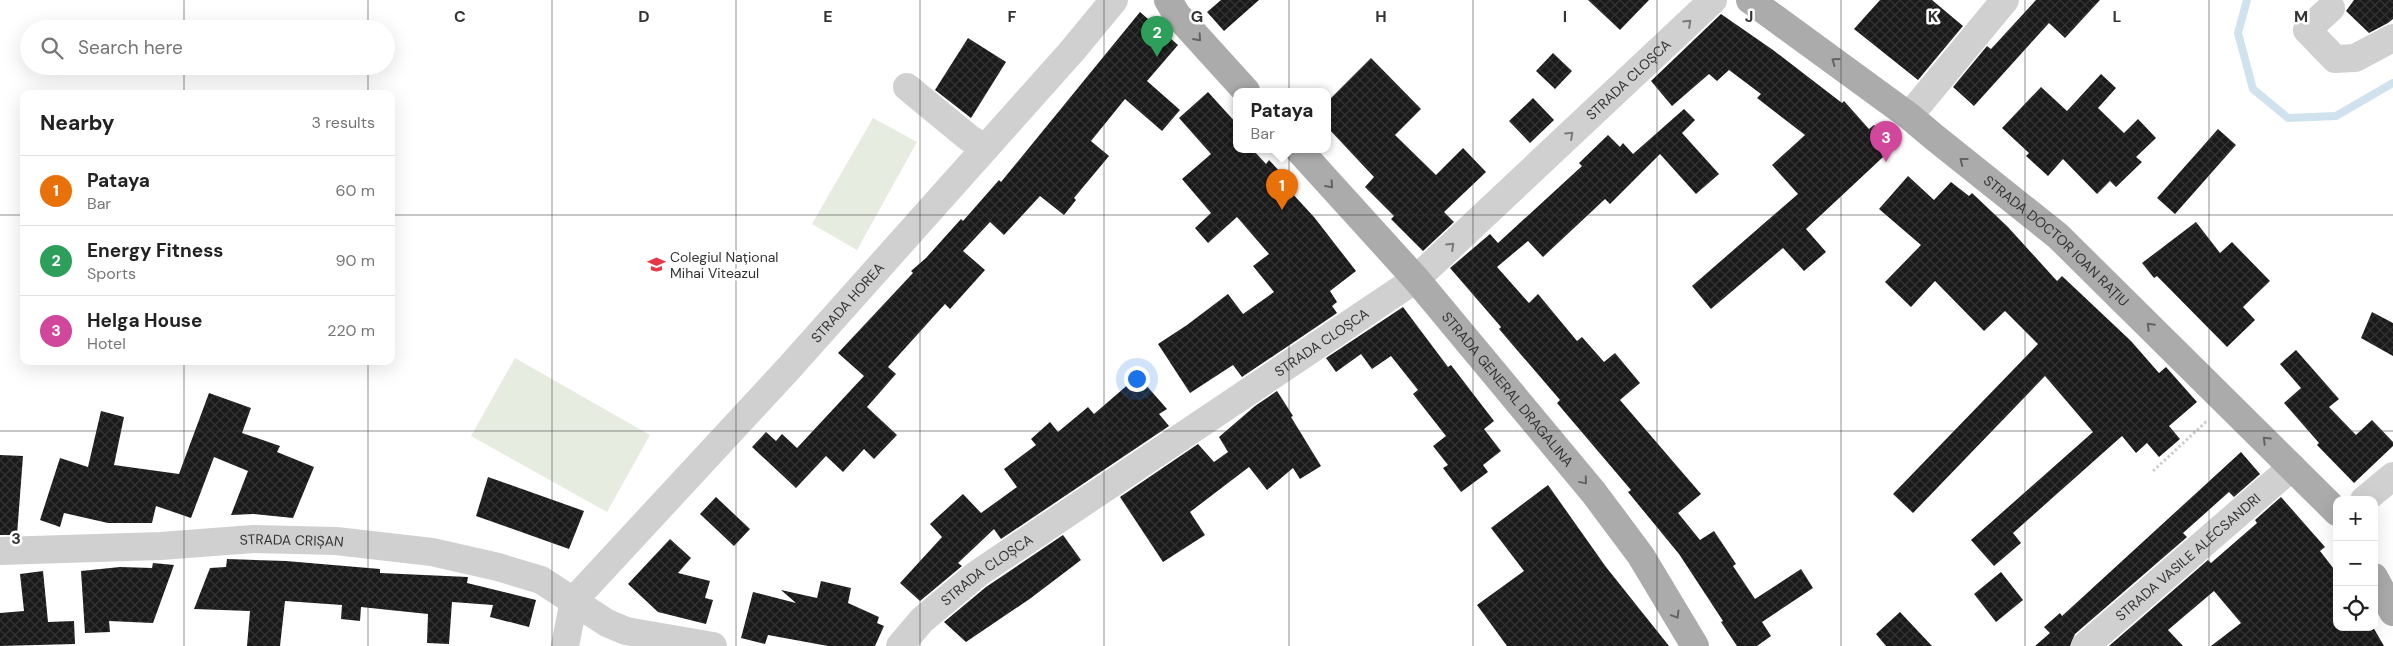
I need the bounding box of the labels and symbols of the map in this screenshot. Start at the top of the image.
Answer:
text: C [454,6,466,27]
text: D [638,6,650,27]
text: E [823,6,833,27]
text: F [1008,6,1017,27]
text: G [1191,6,1203,27]
text: H [1375,6,1387,27]
text: I [1563,6,1567,27]
text: J [1745,6,1753,27]
text: K [1928,6,1939,27]
text: L [2113,6,2122,27]
text: M [2294,6,2308,27]
pin: 2 [1141,16,1173,57]
one-way arrow [1682,20,1691,29]
one-way arrow [1192,33,1201,42]
street label: STRADA CLOȘCA [1582,35,1675,124]
one-way arrow [1831,58,1840,67]
pin: 3 [1870,121,1902,162]
one-way arrow [1564,132,1573,141]
one-way arrow [1960,158,1969,166]
pin: 1 [1266,169,1298,210]
street label: STRADA DOCTOR IOAN RAȚIU [1980,171,2133,310]
one-way arrow [1324,179,1333,188]
one-way arrow [1446,243,1455,252]
place label: Colegiul Național Mihai Viteazul [670,248,778,282]
school or university icon: Colegiul Național Mihai Viteazul [646,255,666,275]
street label: STRADA HOREA [807,259,888,346]
street label: STRADA CLOȘCA [1271,304,1372,381]
street label: STRADA GENERAL DRAGALINA [1438,308,1577,471]
one-way arrow [2146,323,2155,332]
your location [1124,366,1150,392]
one-way arrow [2262,437,2271,446]
one-way arrow [1578,476,1587,485]
street label: STRADA VASILE ALECSANDRI [2112,489,2264,625]
text: 3 [11,528,21,549]
street label: STRADA CRIȘAN [239,530,345,551]
street label: STRADA CLOȘCA [937,530,1036,610]
one-way arrow [1670,609,1679,618]

